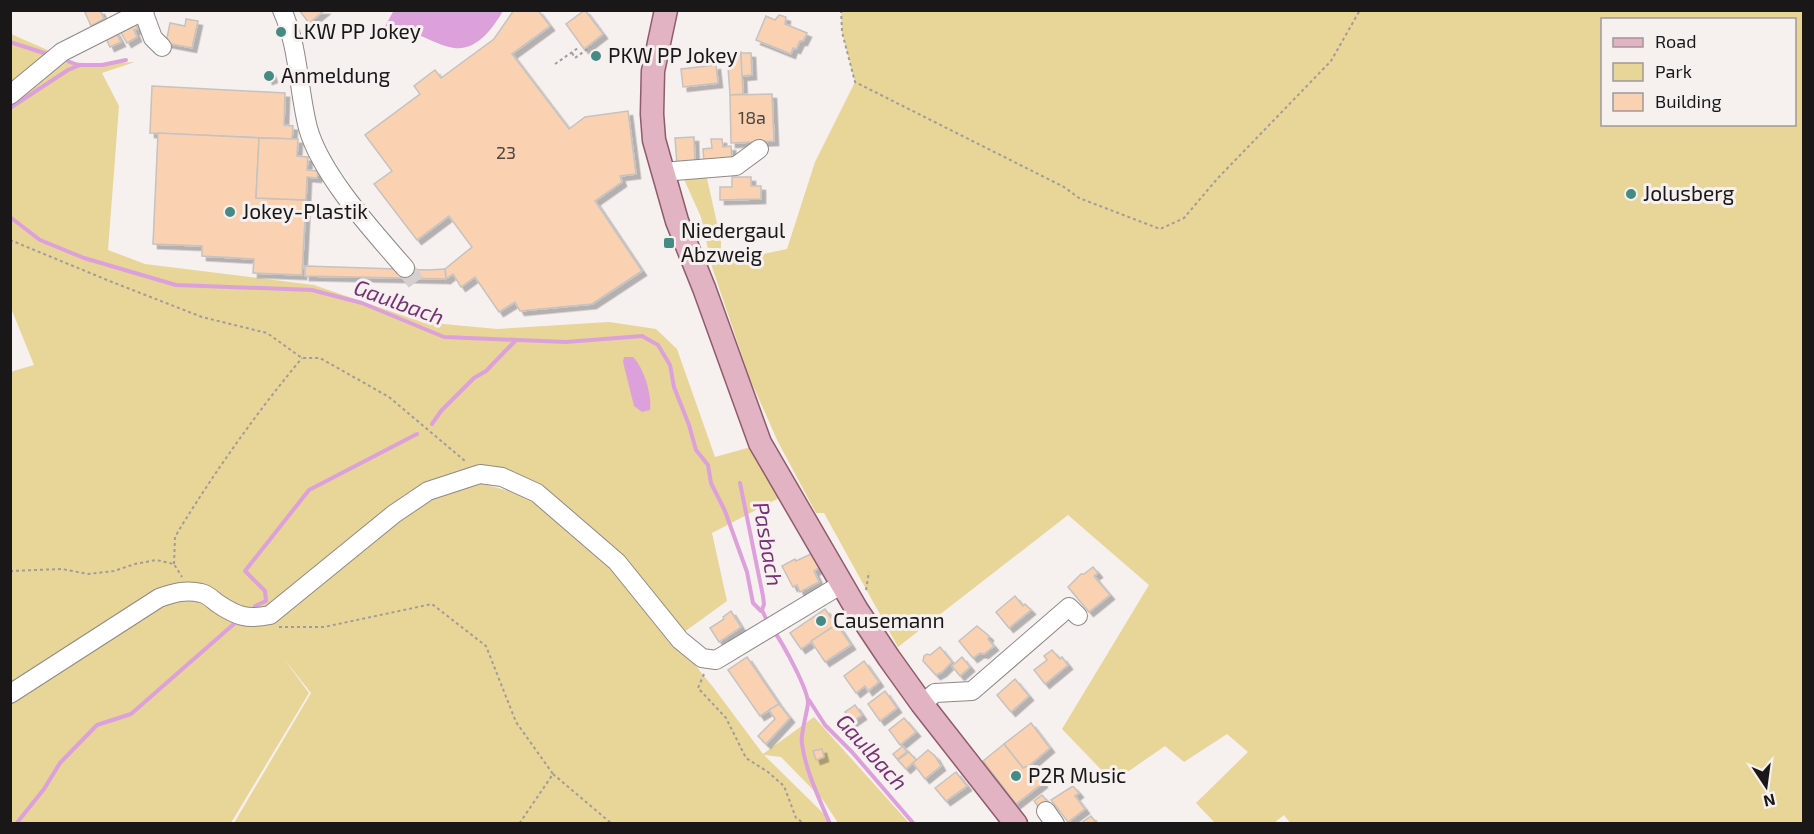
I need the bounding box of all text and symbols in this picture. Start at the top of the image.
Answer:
place label: LKW PP Jokey [293,18,421,43]
legend [1601,18,1796,126]
marker: LKW PP Jokey [274,25,288,39]
text: Road [1655,30,1696,52]
place label: PKW PP Jokey [608,42,738,67]
marker: PKW PP Jokey [589,49,603,63]
text: Park [1655,60,1692,82]
place label: Anmeldung [281,62,390,87]
marker: Anmeldung [262,69,276,83]
text: Building [1655,90,1722,112]
house number: 18a [738,106,766,128]
house number: 23 [496,141,516,163]
place label: Jolusberg [1643,180,1735,205]
marker: Jolusberg [1624,187,1638,201]
place label: Jokey-Plastik [242,198,368,223]
marker: Jokey-Plastik [223,205,237,219]
place label: Niedergaul Abzweig [681,217,786,266]
marker: Niedergaul Abzweig [662,236,676,250]
water label: Gaulbach [351,273,448,329]
water label: Pasbach [749,500,789,588]
place label: Causemann [833,607,945,632]
marker: Causemann [814,614,828,628]
water label: Gaulbach [832,708,914,795]
north arrow [1736,756,1796,816]
place label: P2R Music [1028,762,1126,787]
marker: P2R Music [1009,769,1023,783]
text: N [1762,791,1777,812]

